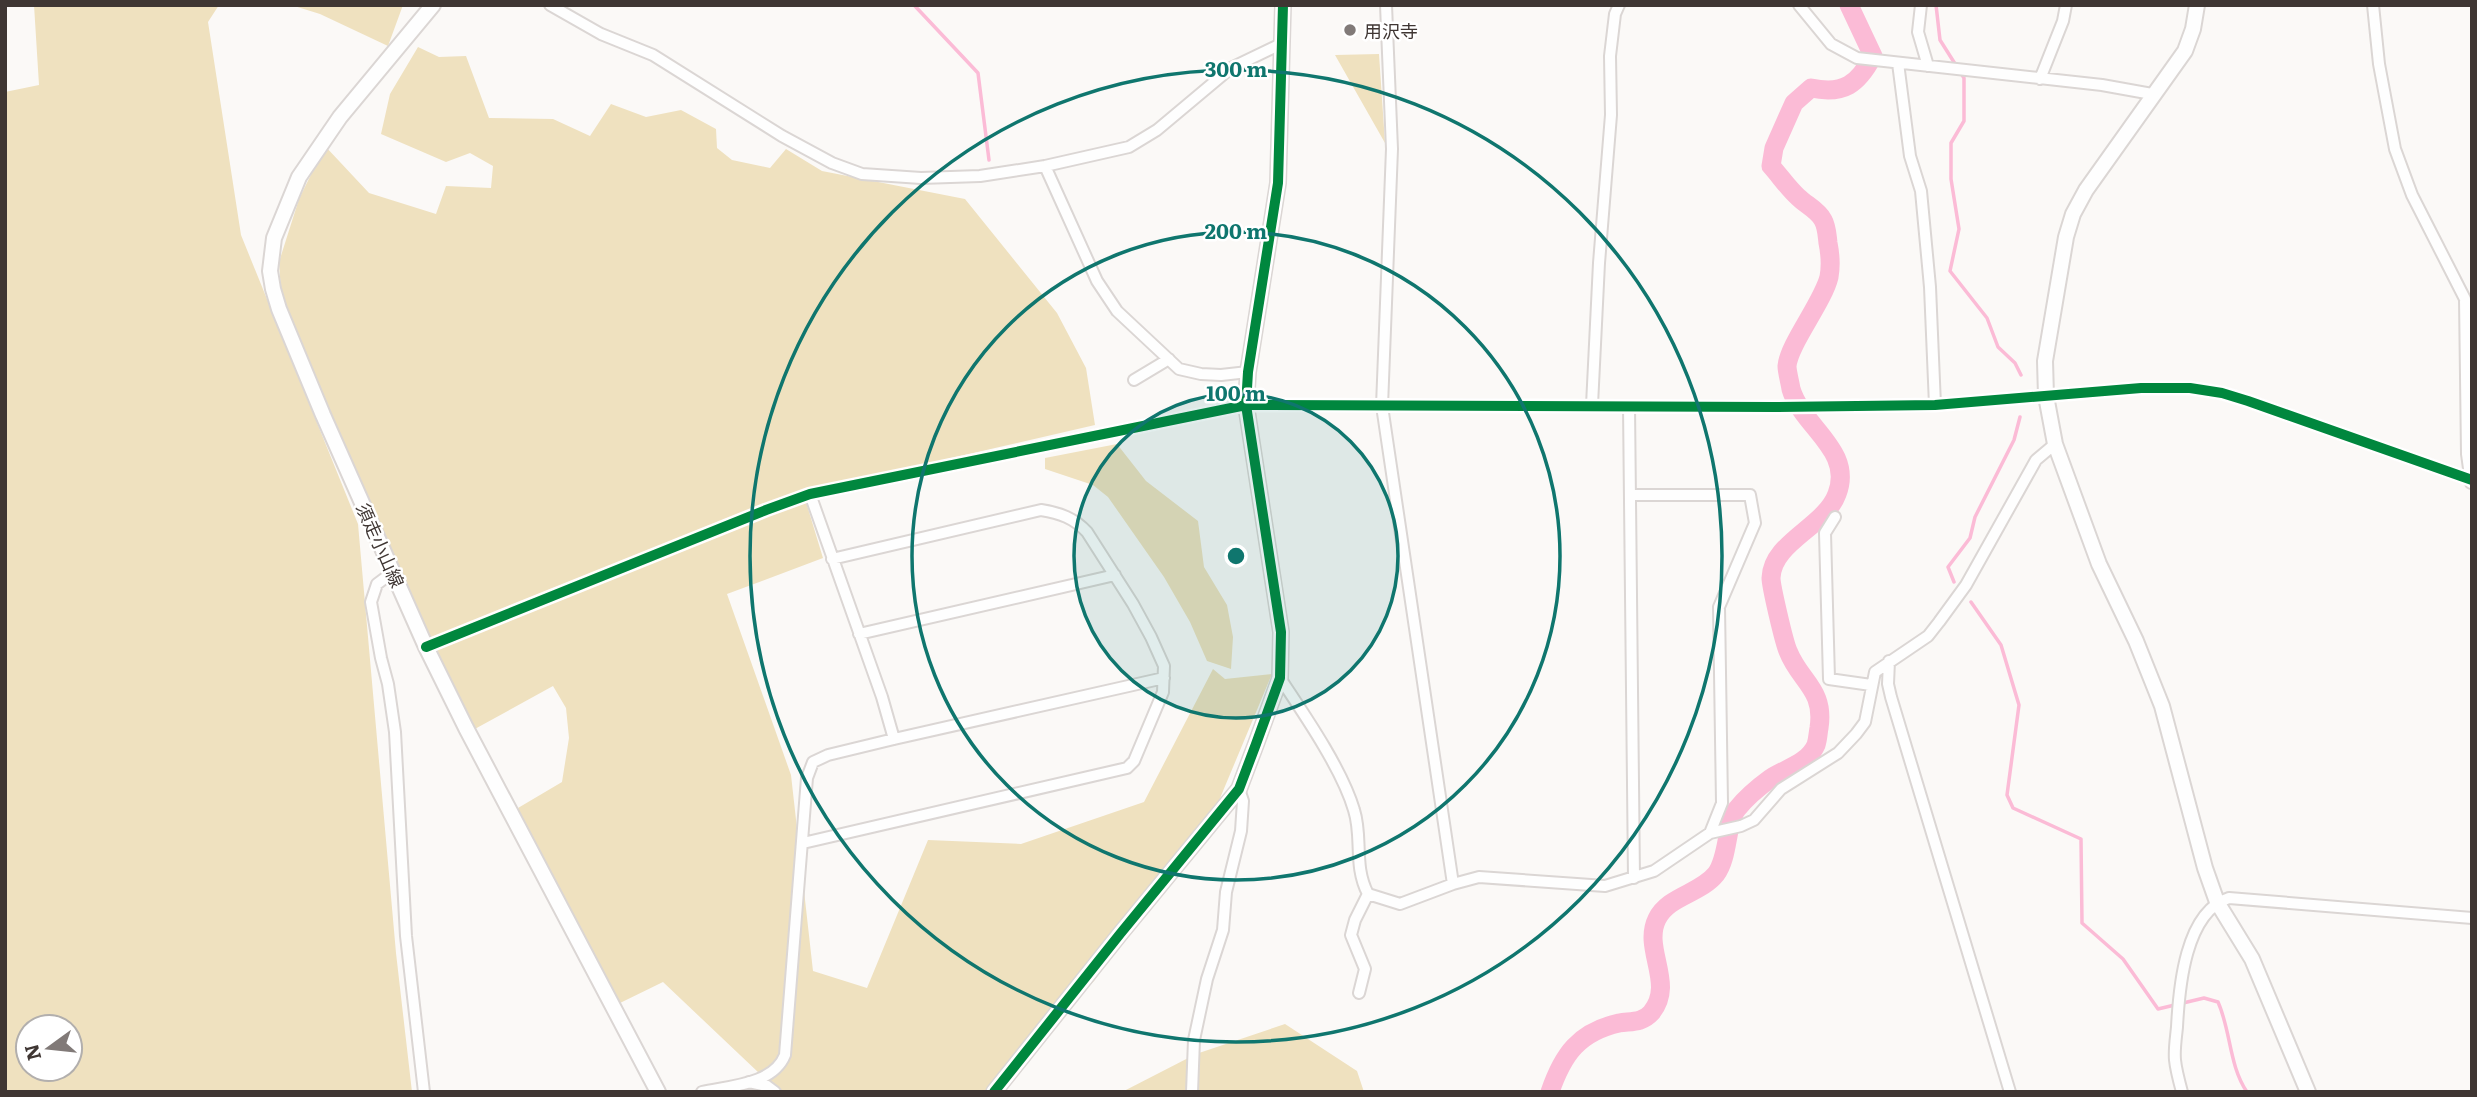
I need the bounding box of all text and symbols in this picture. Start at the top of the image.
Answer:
place label: 用沢寺 [1364,17,1418,44]
marker: 用沢寺 [1342,22,1358,38]
text: 300 m [1205,52,1267,83]
text: 200 m [1205,214,1267,245]
text: 100 m [1206,376,1266,407]
street label: 須走小山線 [350,498,412,592]
centre of rings [1224,544,1248,568]
north arrow [14,1013,84,1083]
text: N [16,1041,47,1064]

